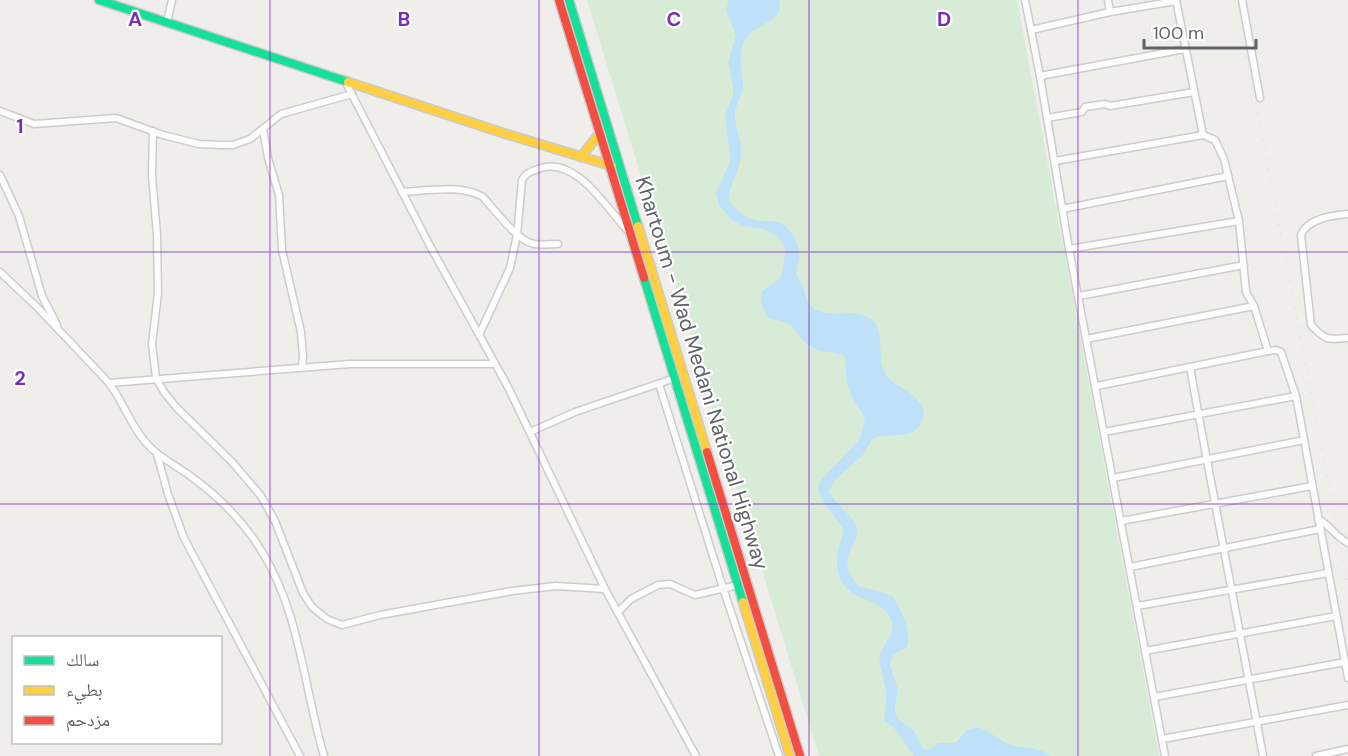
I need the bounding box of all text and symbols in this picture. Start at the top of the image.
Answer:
text: A [128,6,142,32]
text: B [398,6,410,32]
text: C [667,6,681,32]
text: D [937,6,951,32]
scale bar [1144,12,1256,50]
text: 100 m [1153,21,1204,45]
text: 1 [16,113,24,139]
street label: Khartoum - Wad Medani National Highway [629,173,775,574]
text: 2 [14,365,26,391]
legend [12,636,222,744]
text: سالك [66,648,99,672]
text: بطيء [66,678,103,705]
text: مزدحم [66,708,110,732]

